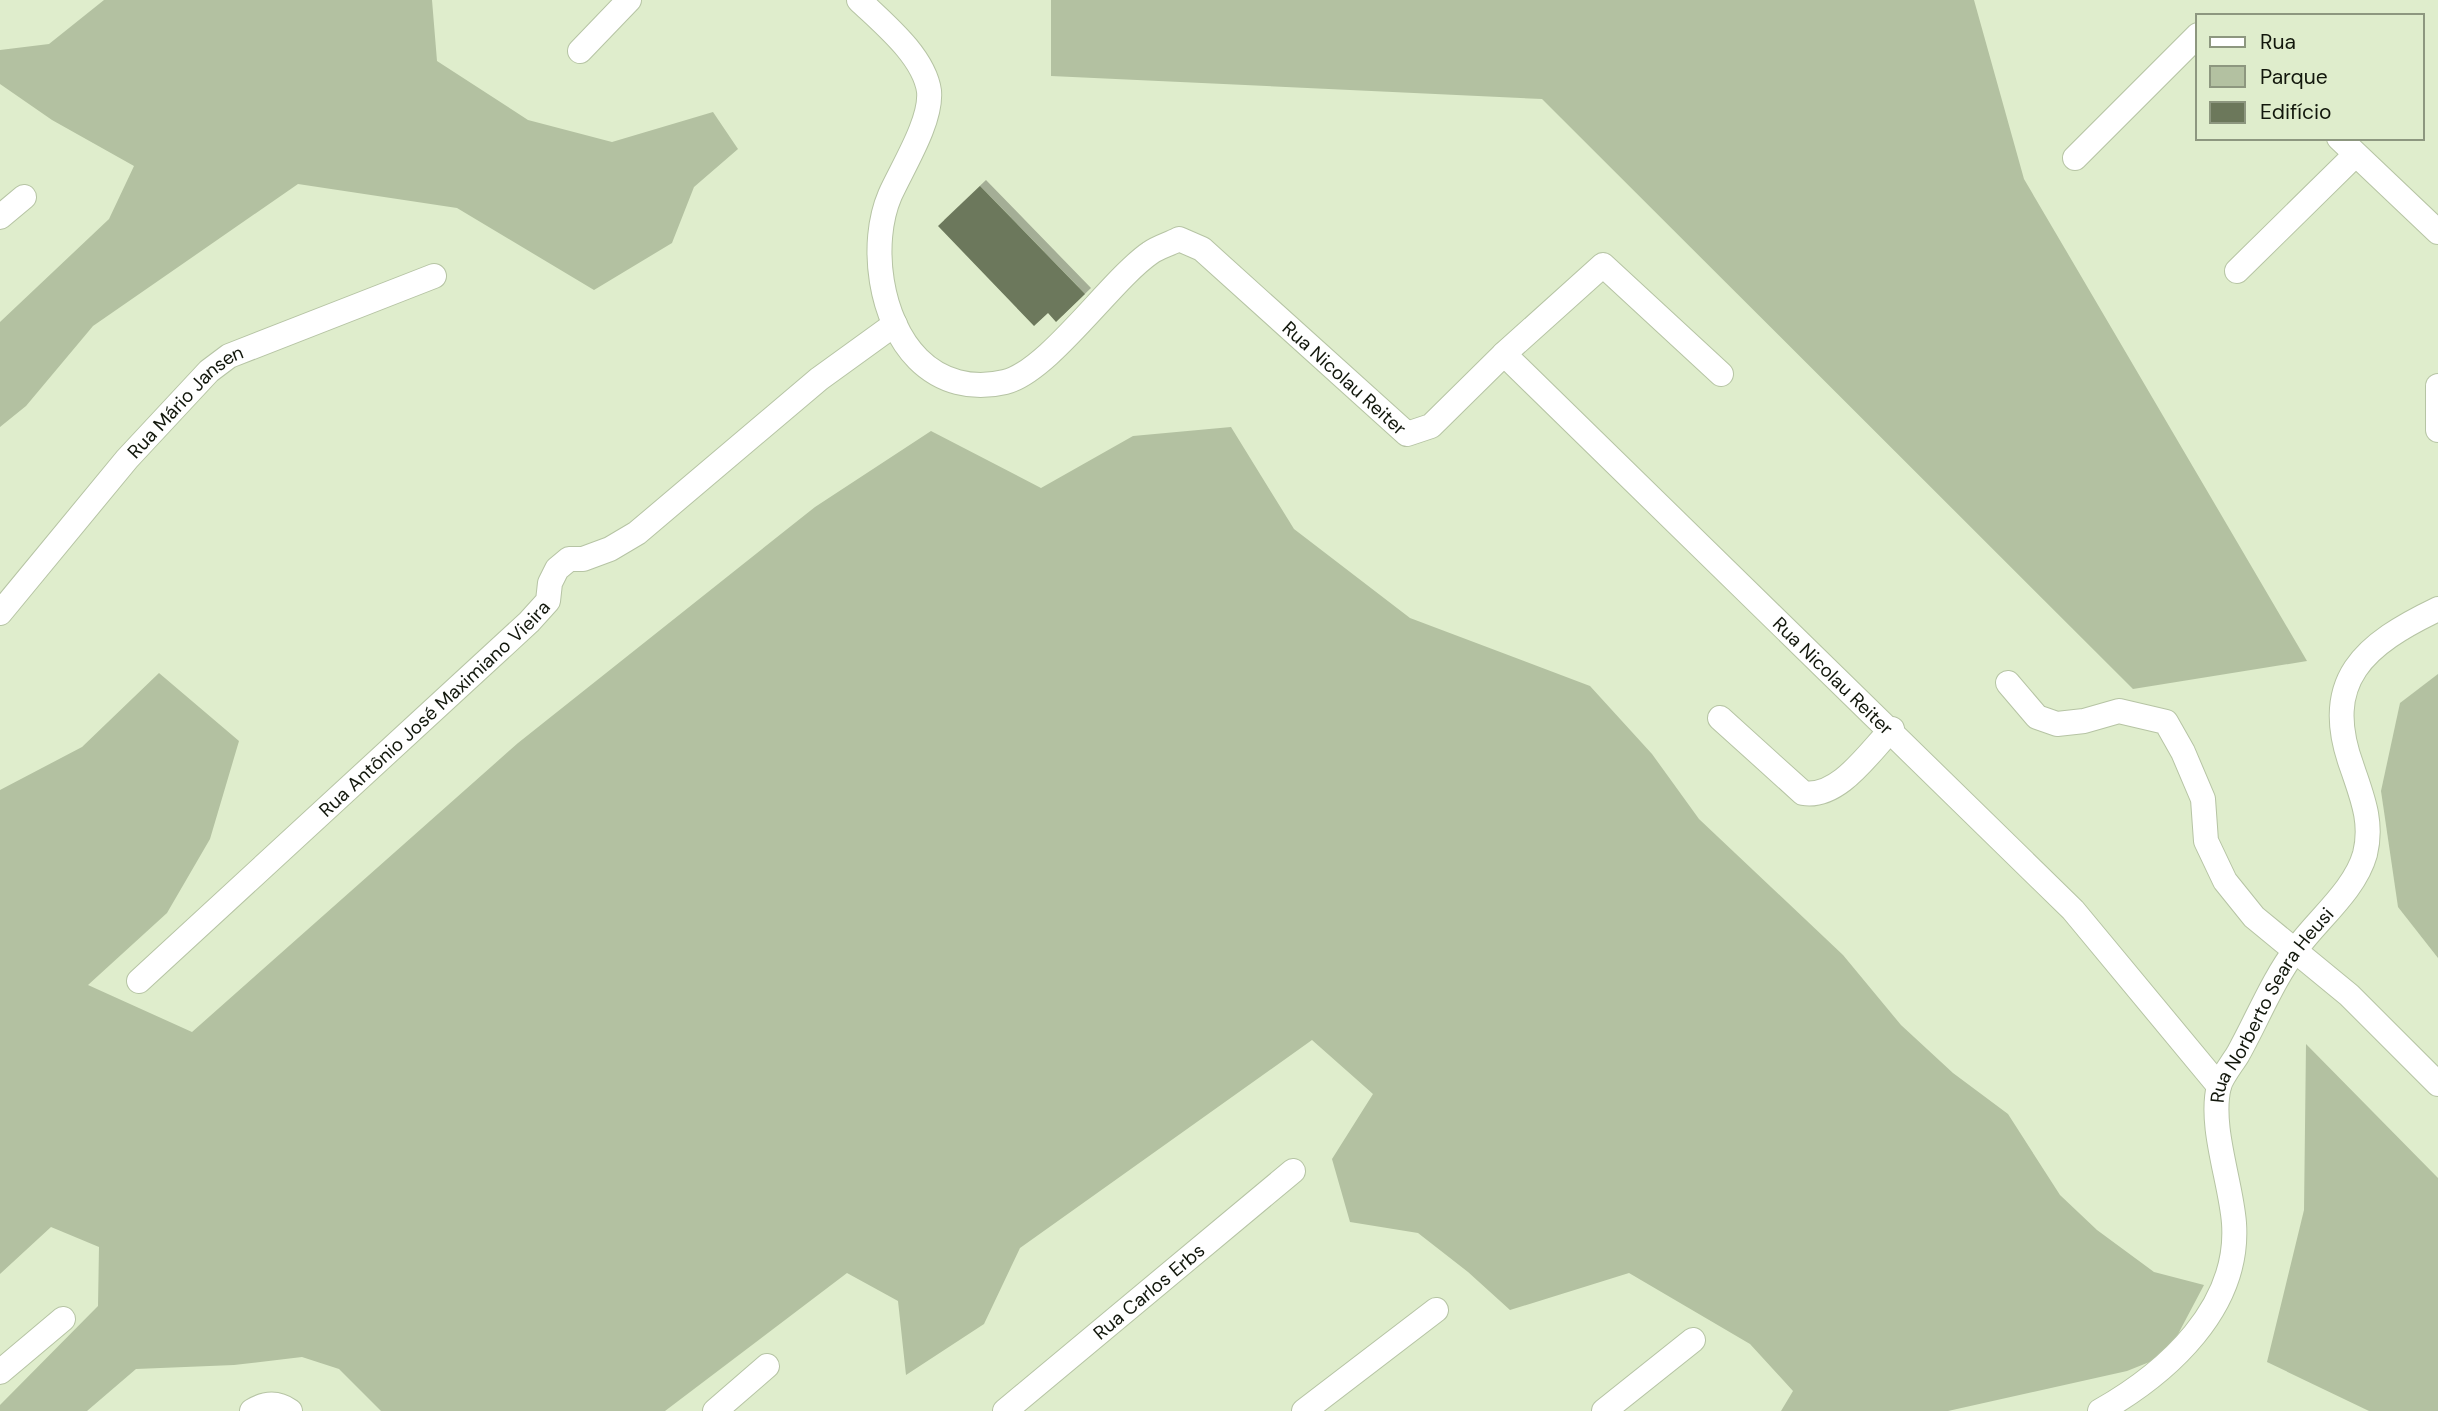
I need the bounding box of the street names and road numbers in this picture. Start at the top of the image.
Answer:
street label: Rua Nicolau Reiter [1277,315,1412,440]
street label: Rua Mário Jansen [122,339,247,464]
street label: Rua Antônio José Maximiano Vieira [313,595,555,822]
street label: Rua Nicolau Reiter [1768,611,1899,740]
street label: Rua Norberto Seara Heusi [2204,902,2339,1104]
street label: Rua Carlos Erbs [1088,1238,1210,1345]

